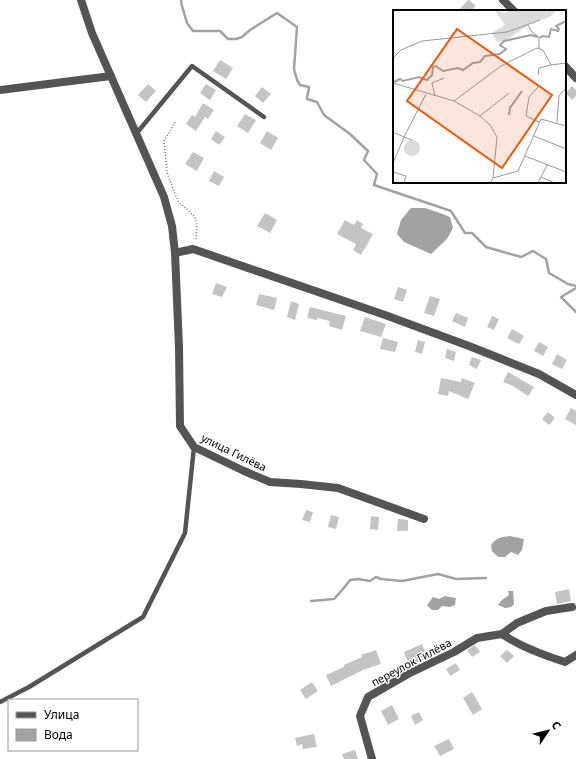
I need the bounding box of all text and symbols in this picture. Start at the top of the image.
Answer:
inset map [393,10,566,183]
street label: улица Гилёва [199,430,269,474]
street label: переулок Гилёва [368,635,454,689]
legend [8,699,138,751]
text: Улица [44,706,79,723]
north arrow [528,711,568,751]
text: С [548,718,565,732]
text: Вода [44,726,73,743]

